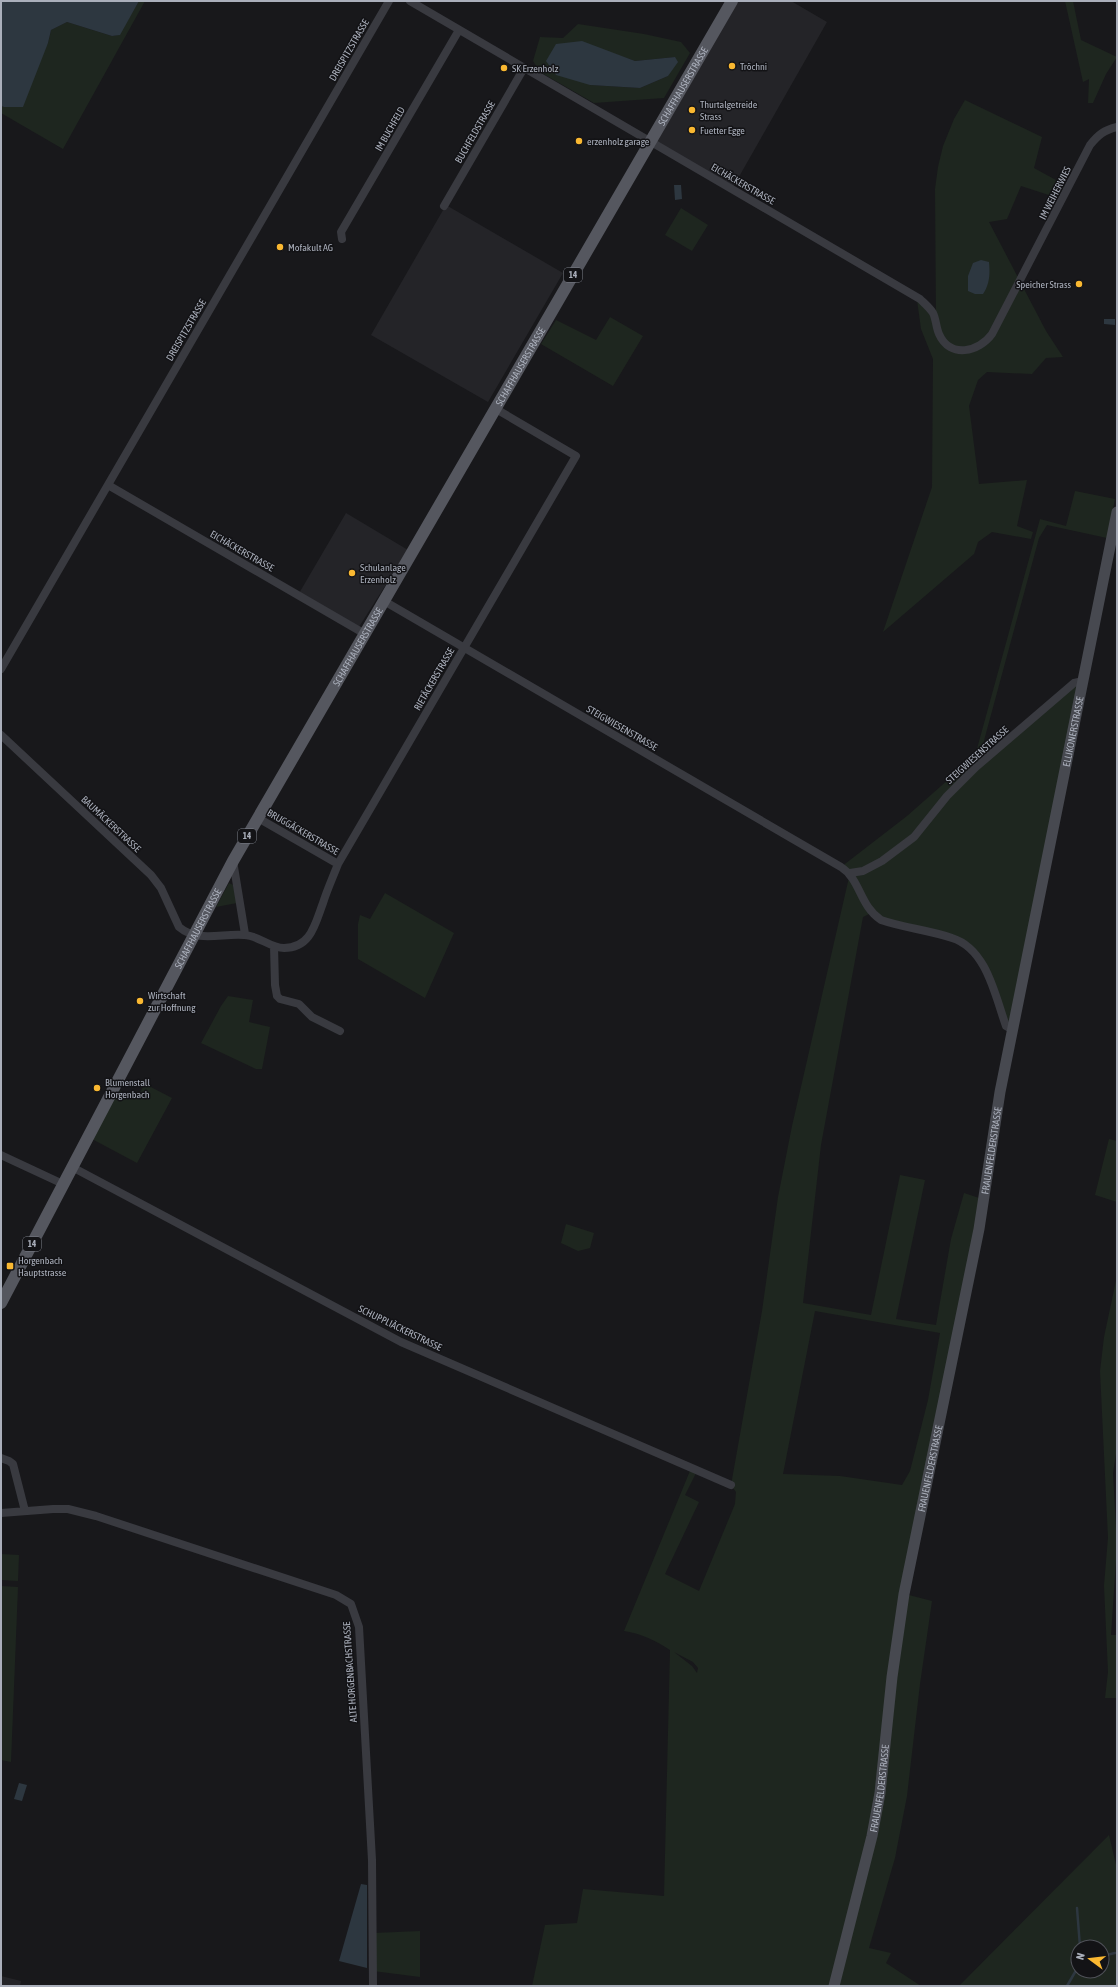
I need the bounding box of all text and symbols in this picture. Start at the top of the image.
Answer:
street label: DREISPITZSTRASSE [327,17,371,83]
street label: SCHAFFHAUSERSTRASSE [656,44,710,127]
marker: Tröchni [727,61,737,71]
place label: Tröchni [740,61,767,72]
marker: SK Erzenholz [499,63,509,73]
place label: SK Erzenholz [512,63,559,74]
street label: BUCHFELDSTRASSE [453,98,498,165]
place label: Thurtalgetreide Strass [700,99,758,122]
street label: IM BUCHFELD [373,105,407,153]
marker: Thurtalgetreide Strass [687,105,697,115]
marker: Fuetter Egge [687,125,697,135]
place label: Fuetter Egge [700,125,745,136]
marker: erzenholz garage [574,136,584,146]
place label: erzenholz garage [587,136,650,147]
street label: EICHÄCKERSTRASSE [709,161,777,207]
street label: IM WEIHERWIES [1037,165,1073,221]
marker: Mofakult AG [275,242,285,252]
place label: Mofakult AG [288,242,333,253]
road number: 14 [564,268,582,282]
place label: Speicher Strass [1016,279,1071,290]
marker: Speicher Strass [1074,279,1084,289]
street label: DREISPITZSTRASSE [164,297,208,363]
street label: SCHAFFHAUSERSTRASSE [493,325,547,408]
street label: EICHÄCKERSTRASSE [208,528,276,574]
place label: Schulanlage Erzenholz [360,562,406,585]
marker: Schulanlage Erzenholz [347,568,357,578]
street label: SCHAFFHAUSERSTRASSE [330,605,385,688]
street label: RIETÄCKERSTRASSE [412,645,457,712]
street label: ELLIKONERSTRASSE [1060,695,1085,768]
street label: STEIGWIESENSTRASSE [584,703,660,753]
street label: STEIGWIESENSTRASSE [943,724,1011,786]
street label: BAUMÄCKERSTRASSE [79,794,143,855]
street label: BRUGGÄCKERSTRASSE [265,807,341,857]
road number: 14 [238,829,256,843]
street label: SCHAFFHAUSERSTRASSE [172,886,223,970]
place label: Wirtschaft zur Hoffnung [148,990,196,1013]
marker: Wirtschaft zur Hoffnung [135,996,145,1006]
place label: Blumenstall Horgenbach [105,1077,151,1100]
marker: Blumenstall Horgenbach [92,1083,102,1093]
street label: FRAUENFELDERSTRASSE [979,1105,1003,1195]
road number: 14 [23,1237,41,1251]
place label: Horgenbach Hauptstrasse [18,1255,67,1278]
marker: Horgenbach Hauptstrasse [5,1261,15,1271]
street label: SCHUPPLIÄCKERSTRASSE [357,1303,444,1353]
street label: FRAUENFELDERSTRASSE [916,1424,944,1513]
street label: ALTE HORGENBACHSTRASSE [341,1621,359,1723]
street label: FRAUENFELDERSTRASSE [867,1743,891,1833]
north arrow [1070,1939,1110,1979]
text: N [1074,1952,1087,1961]

